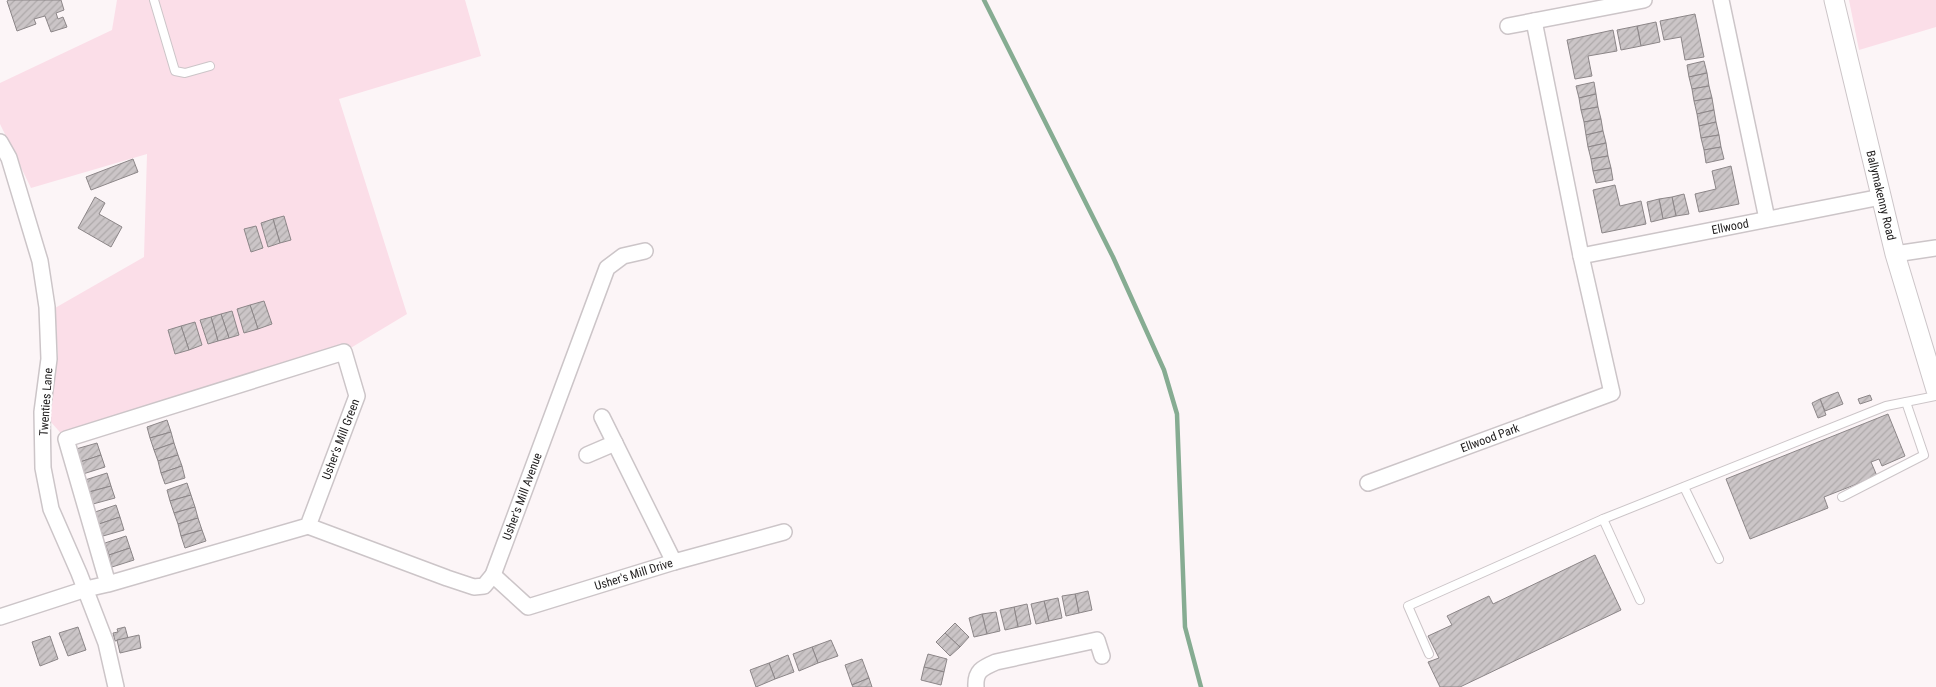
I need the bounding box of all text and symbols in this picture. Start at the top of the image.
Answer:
street label: Ballymakenny Road [1863,149,1899,242]
street label: Ellwood [1710,216,1750,237]
street label: Twenties Lane [37,367,55,437]
street label: Usher's Mill Green [319,397,362,482]
street label: Ellwood Park [1459,421,1522,455]
street label: Usher's Mill Avenue [500,450,545,542]
street label: Usher's Mill Drive [593,556,675,593]

